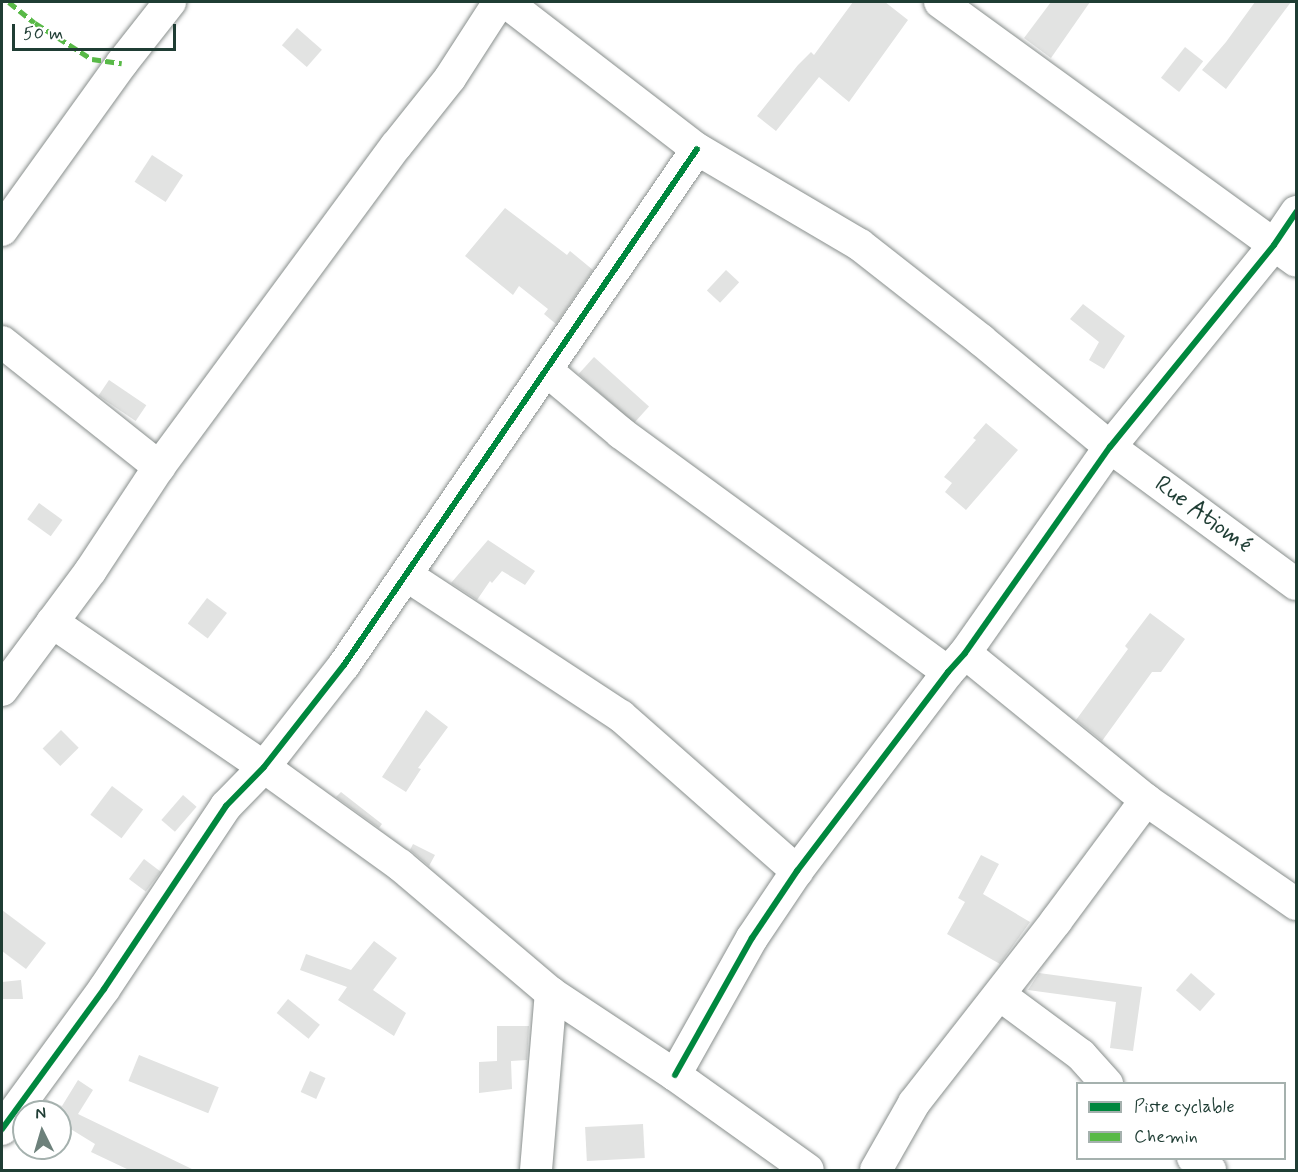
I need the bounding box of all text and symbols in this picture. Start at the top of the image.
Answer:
scale bar [15,12,178,50]
text: 50 m [23,22,63,46]
street label: Rue Atiomé [1149,470,1257,560]
legend [1076,1082,1286,1160]
text: Piste cyclable [1134,1095,1235,1119]
north arrow [12,1100,72,1160]
text: N [34,1103,47,1124]
text: Chemin [1134,1125,1198,1149]

